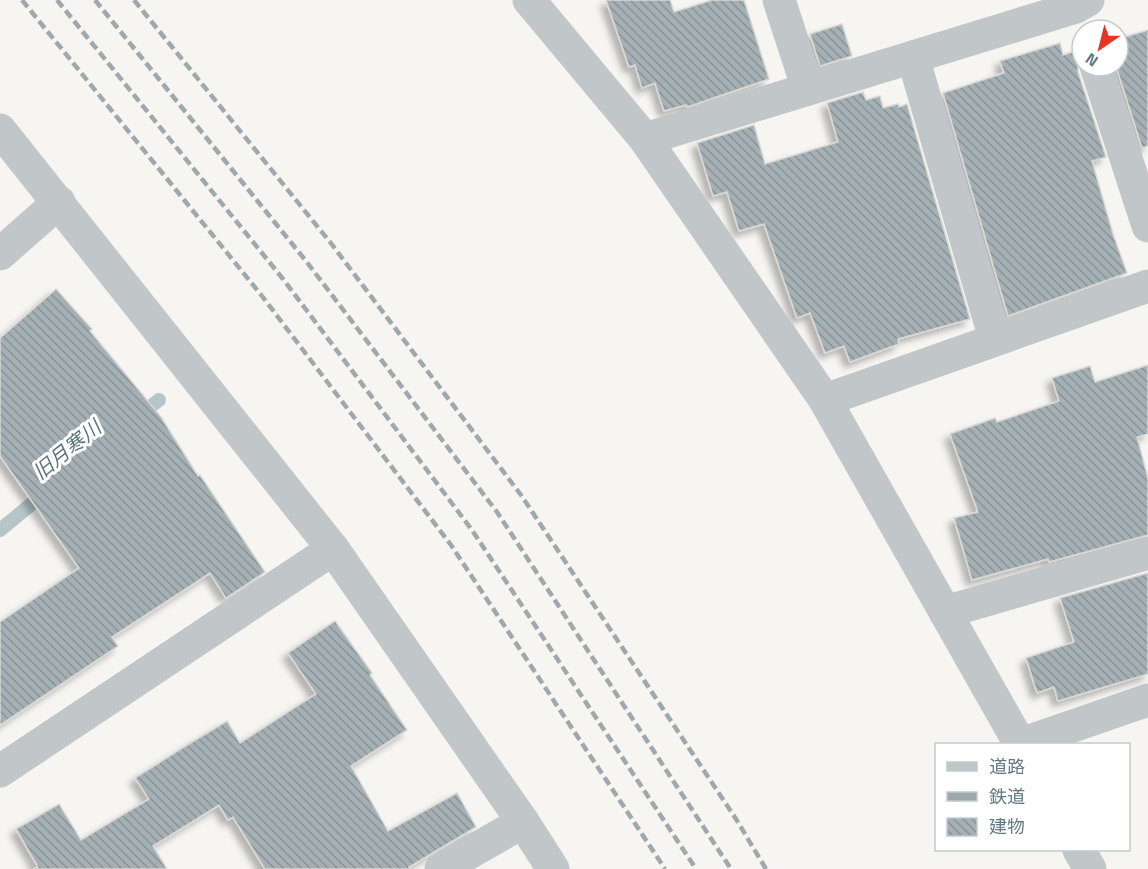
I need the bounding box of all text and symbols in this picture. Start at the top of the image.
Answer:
north arrow [1070,18,1130,78]
text: N [1080,47,1103,73]
water label: 旧月寒川 [26,411,109,487]
legend [935,743,1130,851]
text: 道路 [989,753,1025,780]
text: 鉄道 [989,783,1025,810]
text: 建物 [989,813,1025,840]

